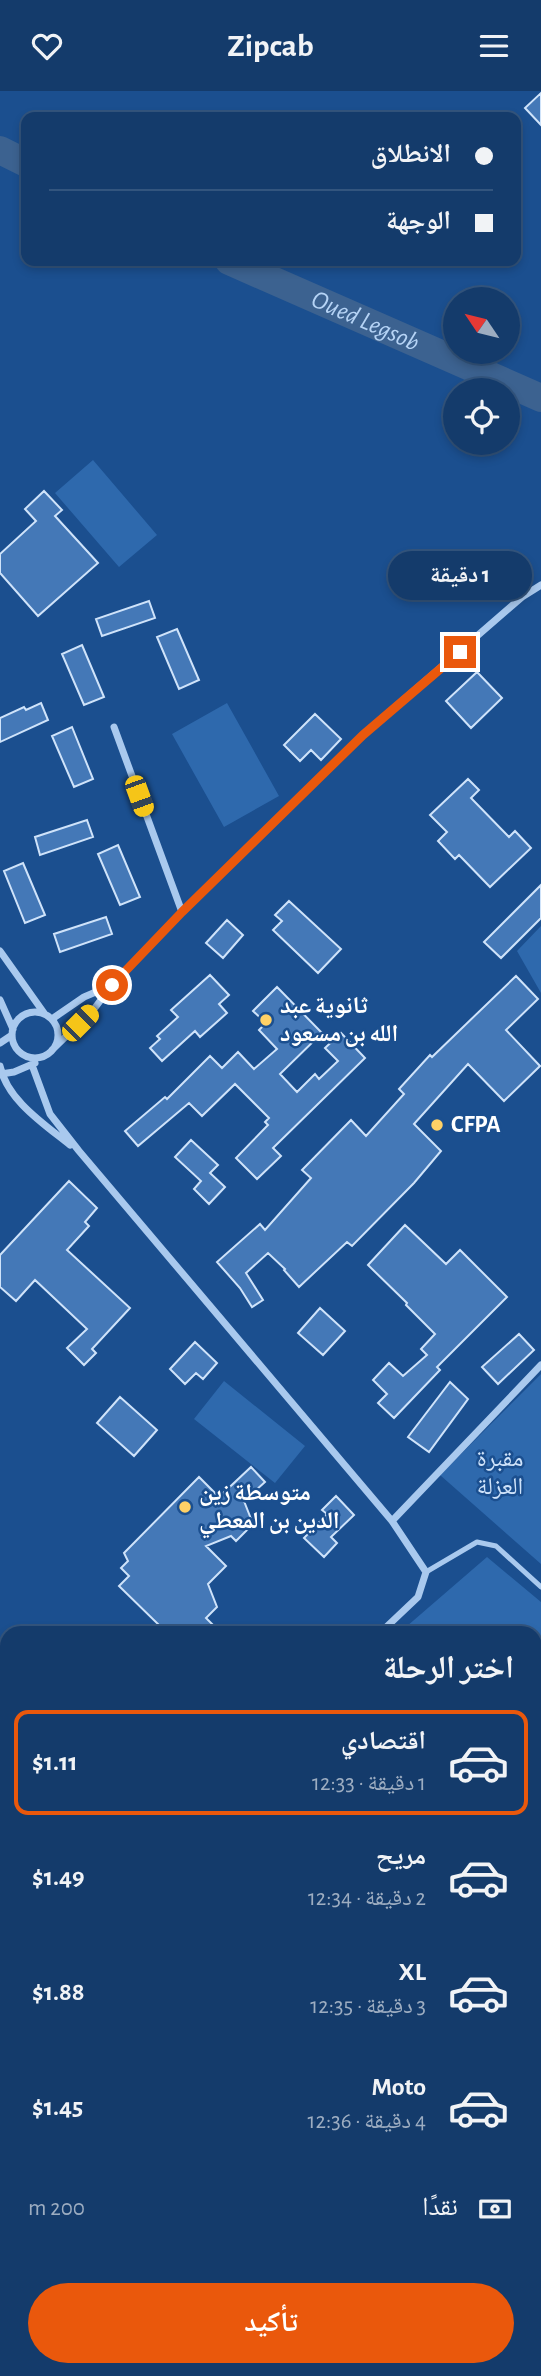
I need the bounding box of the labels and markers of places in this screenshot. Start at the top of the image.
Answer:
place label: ثانوية عبد الله بن مسعود [280,994,398,1047]
marker: ثانوية عبد الله بن مسعود [258,1012,274,1028]
place label: CFPA [451,1113,501,1137]
marker: CFPA [429,1117,445,1133]
place label: متوسطة زين الدين بن المعطي [199,1481,340,1539]
marker: متوسطة زين الدين بن المعطي [177,1499,193,1515]

